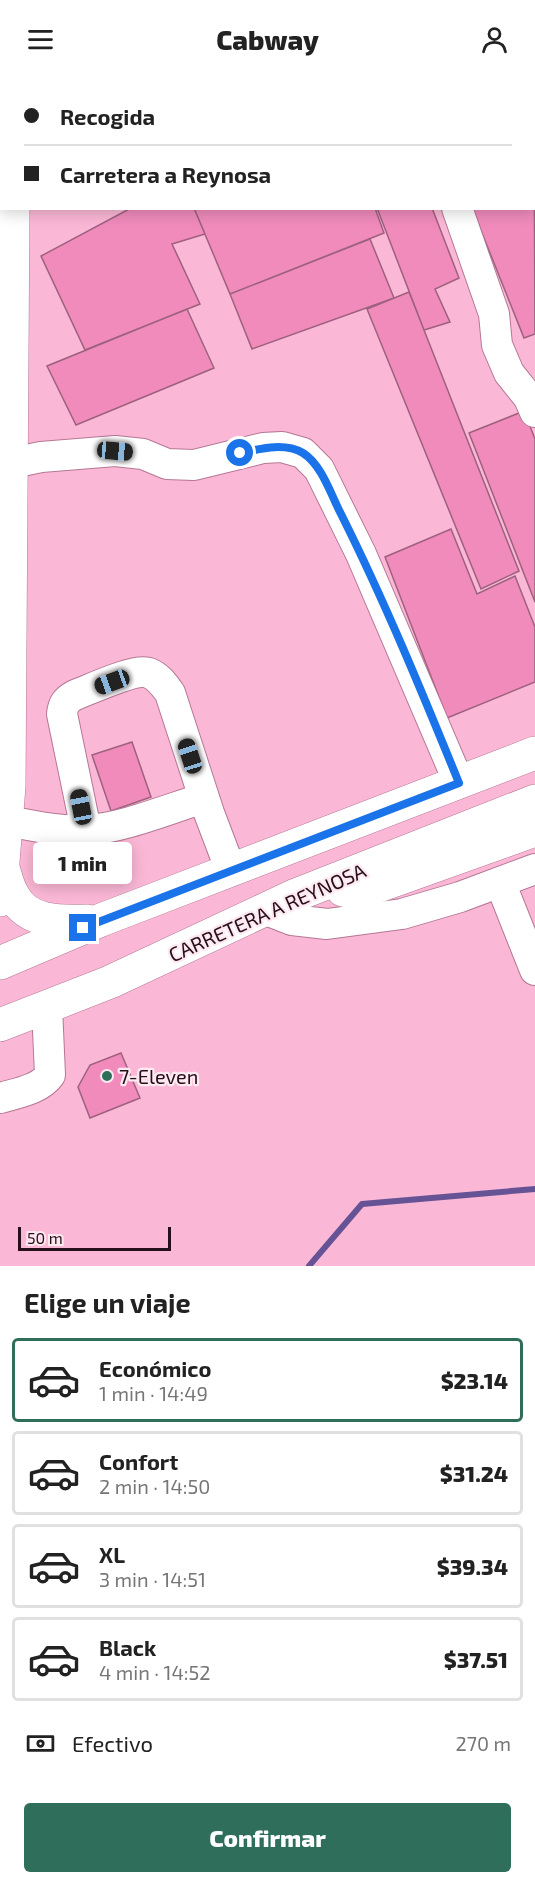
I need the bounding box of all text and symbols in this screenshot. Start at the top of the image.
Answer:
icon: menu [24,23,57,56]
text: Cabway [216,23,319,55]
icon: person [478,23,511,56]
text: Recogida [60,103,155,129]
text: Carretera a Reynosa [60,161,271,187]
route start [226,439,253,466]
car [96,440,134,462]
car [92,667,132,697]
car [176,736,204,776]
car [69,788,93,826]
callout: 1 min [34,841,132,883]
text: 1 min [58,851,107,875]
street label: CARRETERA A REYNOSA [165,857,370,966]
route end [69,914,96,941]
place label: 7-Eleven [119,1064,198,1088]
marker: 7-Eleven [100,1069,114,1083]
scale bar [18,1224,171,1252]
text: 50 m [27,1228,63,1247]
text: Elige un viaje [24,1286,191,1318]
icon: car [27,1353,81,1407]
text: Económico [99,1355,211,1381]
text: $23.14 [441,1367,508,1393]
text: 1 min · 14:49 [99,1381,208,1405]
icon: car [27,1446,81,1500]
text: Confort [99,1448,178,1474]
text: $31.24 [440,1460,508,1486]
text: 2 min · 14:50 [99,1474,210,1498]
icon: car [27,1539,81,1593]
text: XL [99,1541,125,1567]
text: $39.34 [437,1553,508,1579]
text: 3 min · 14:51 [99,1567,206,1591]
icon: car [27,1632,81,1686]
text: Black [99,1634,156,1660]
text: $37.51 [444,1646,508,1672]
text: 4 min · 14:52 [99,1660,210,1684]
icon: cash [24,1727,57,1760]
text: Efectivo [72,1730,153,1756]
text: 270 m [455,1731,511,1755]
button: Confirmar [24,1803,511,1872]

